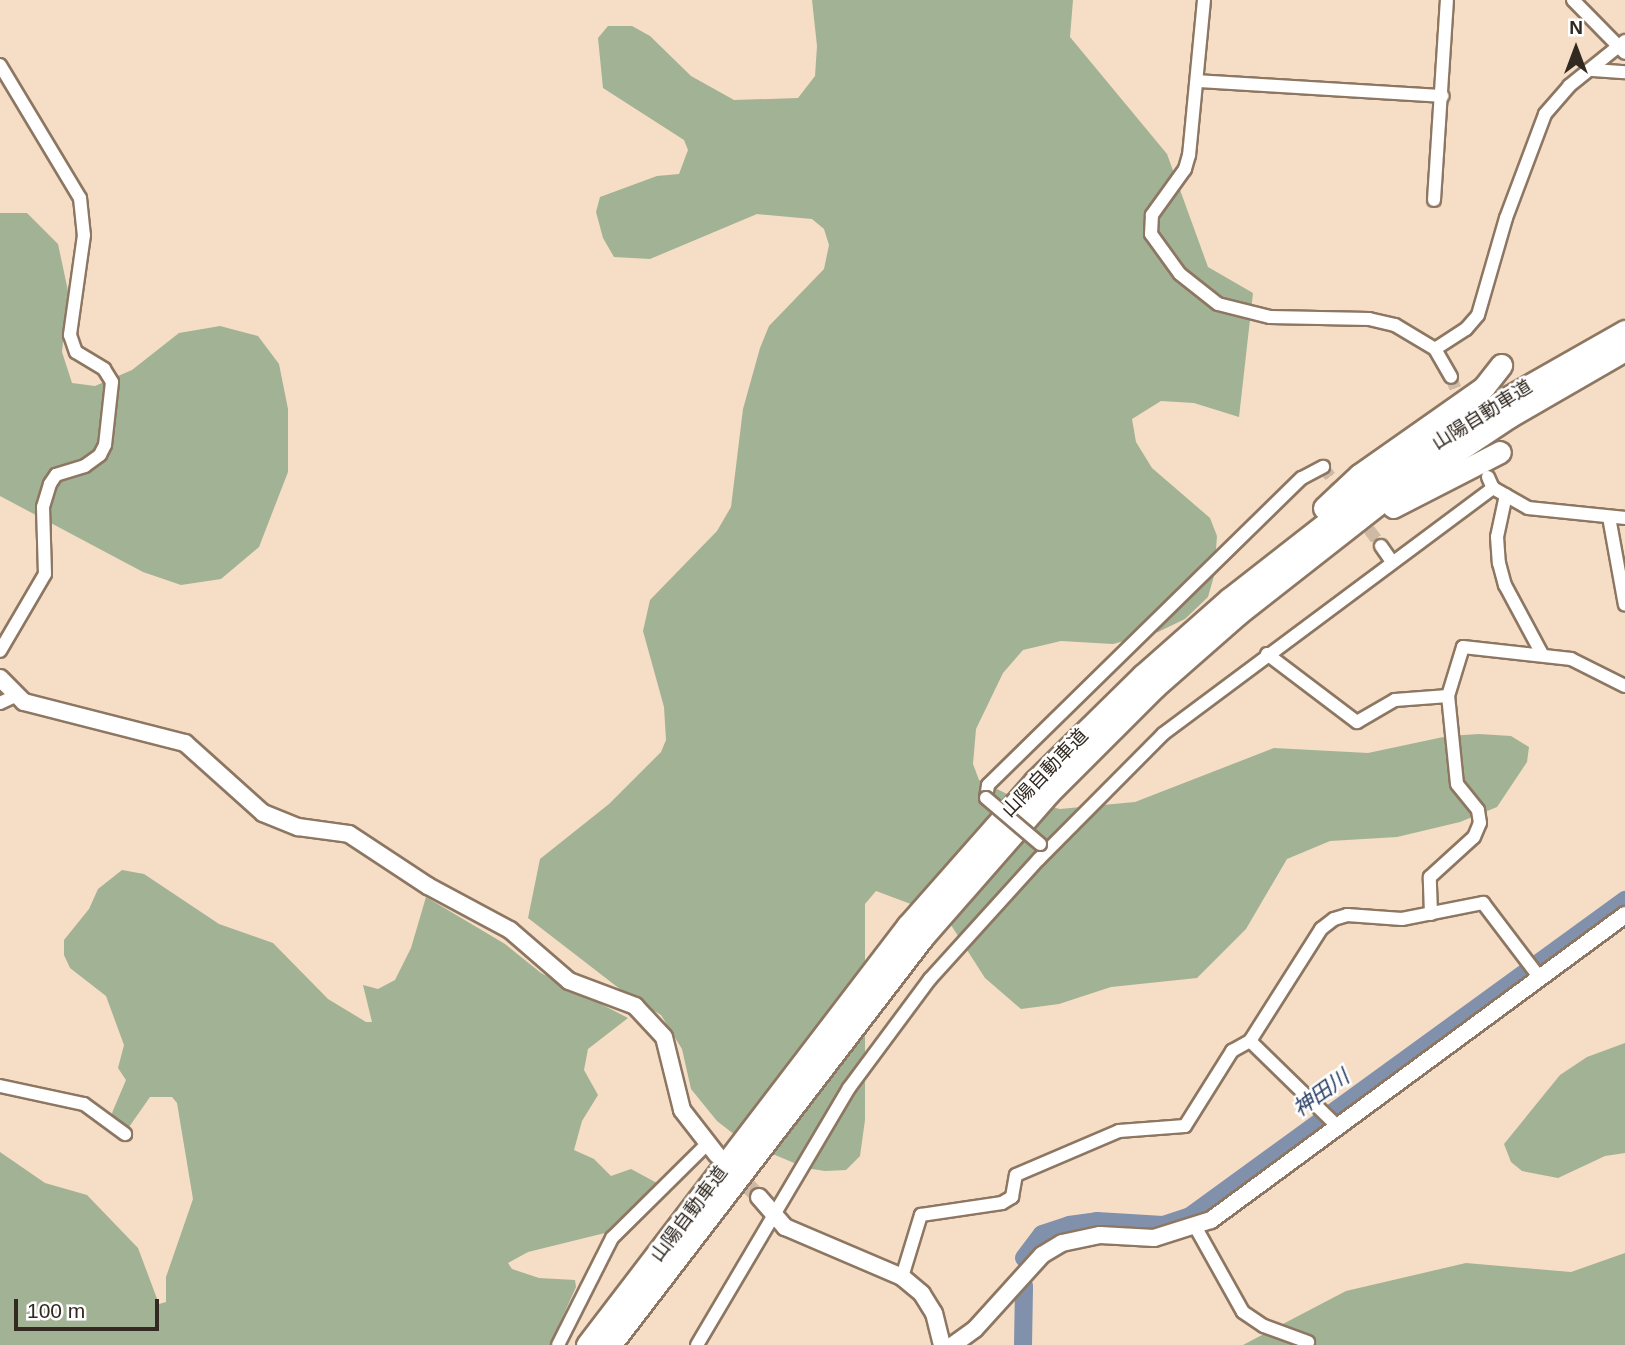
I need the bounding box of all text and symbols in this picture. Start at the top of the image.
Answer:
north arrow [1541,14,1611,84]
text: N [1569,17,1583,38]
street label: 山陽自動車道 [1428,375,1536,455]
street label: 山陽自動車道 [997,724,1093,822]
water label: 神田川 [1288,1064,1354,1122]
street label: 山陽自動車道 [646,1162,732,1266]
scale bar [18,1286,163,1330]
text: 100 m [27,1299,85,1322]

